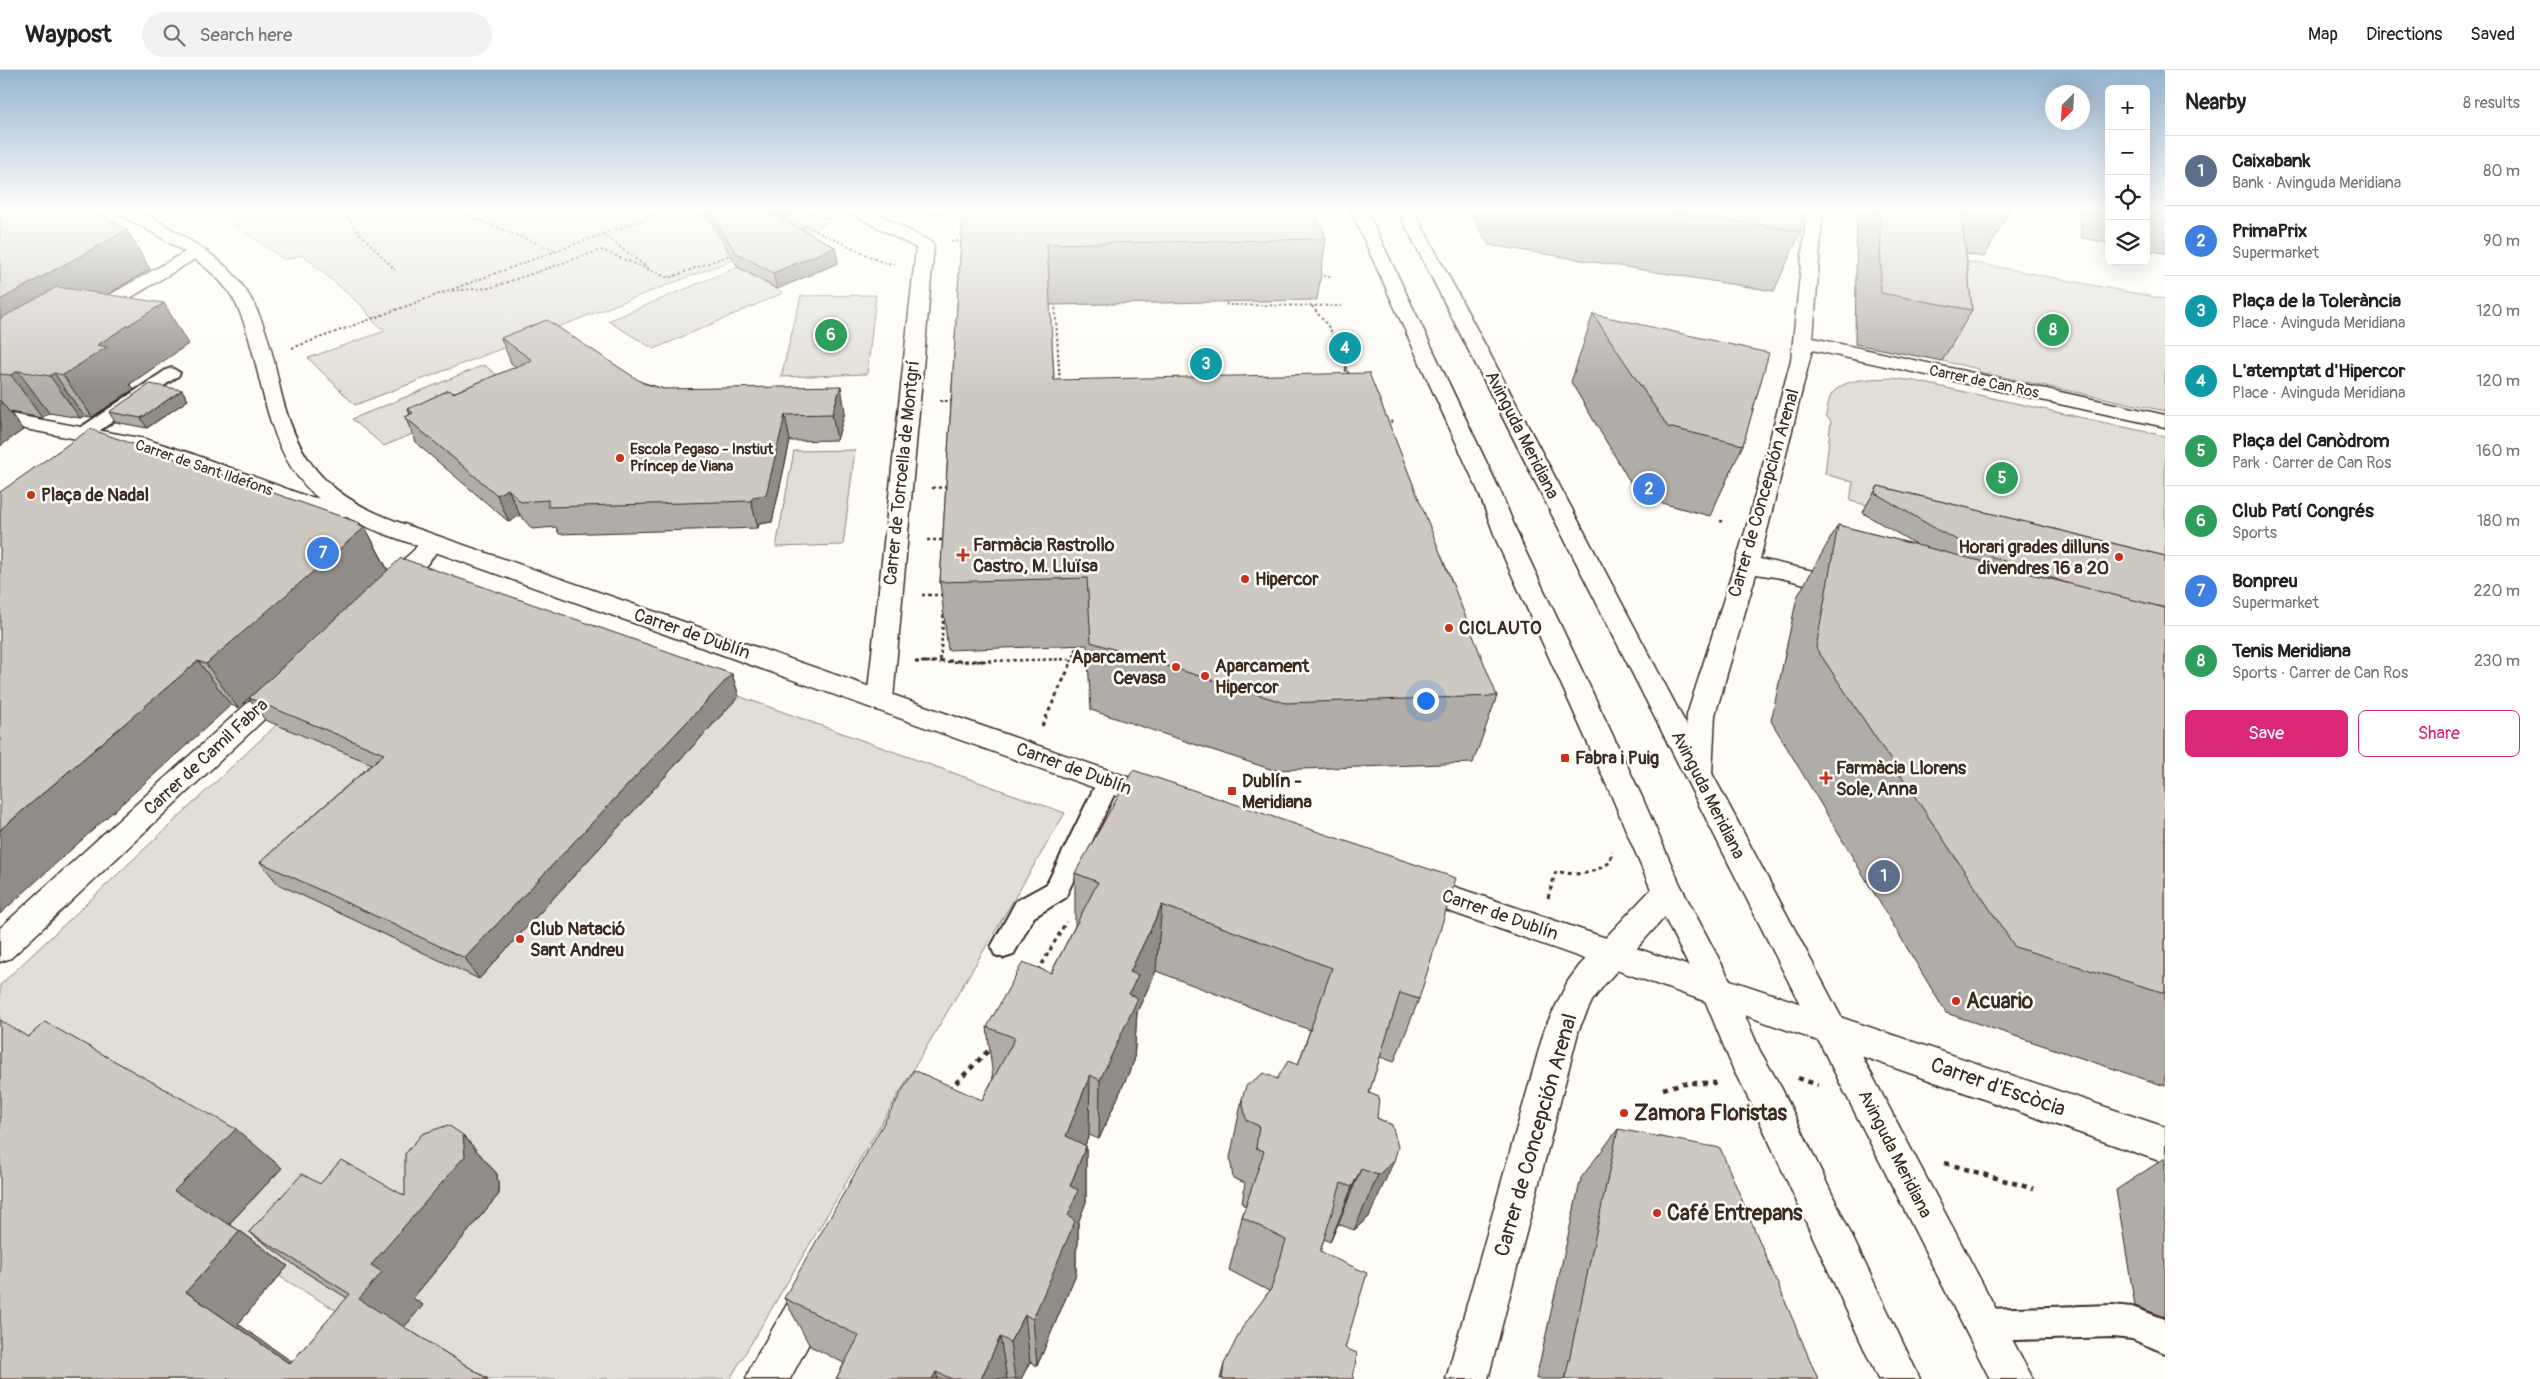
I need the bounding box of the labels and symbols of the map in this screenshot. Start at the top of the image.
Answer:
north arrow [2045,85,2090,130]
pin: 8 [2037,311,2069,349]
pin: 6 [815,316,847,354]
pin: 4 [1329,329,1361,367]
pin: 3 [1190,345,1222,383]
street label: Carrer de Torroella de Montgrí [879,360,925,586]
street label: Carrer de Can Ros [1927,361,2041,403]
street label: Avinguda Meridiana [1480,367,1564,503]
street label: Carrer de Concepción Arenal [1723,386,1805,600]
street label: Carrer de Sant Ildefons [133,436,276,501]
place label: Escola Pegaso - Instiut Príncep de Viana [630,440,774,476]
marker: Escola Pegaso - Instiut Príncep de Viana [614,452,626,464]
pin: 5 [1986,459,2018,497]
pin: 2 [1633,470,1665,508]
place label: Plaça de Nadal [41,484,149,507]
marker: Plaça de Nadal [25,489,37,501]
pin: 7 [307,534,339,572]
place label: Farmàcia Rastrollo Castro, M. Lluïsa [973,534,1115,578]
place label: Horari grades dilluns divendres 16 a 20 [1958,536,2110,580]
marker: Farmàcia Rastrollo Castro, M. Lluïsa [957,549,969,561]
marker: Horari grades dilluns divendres 16 a 20 [2113,551,2125,563]
place label: Hipercor [1255,568,1319,591]
marker: Hipercor [1239,573,1251,585]
street label: Carrer de Dublín [631,603,753,665]
place label: CICLAUTO [1459,617,1542,640]
marker: CICLAUTO [1443,622,1455,634]
place label: Aparcament Cevasa [1072,646,1167,690]
place label: Aparcament Hipercor [1215,655,1310,699]
marker: Aparcament Cevasa [1170,661,1182,673]
marker: Aparcament Hipercor [1199,670,1211,682]
your location [1413,688,1439,714]
street label: Carrer de Camil Fabra [139,693,273,821]
street label: Avinguda Meridiana [1666,727,1750,863]
street label: Carrer de Dublín [1013,737,1135,801]
place label: Fabra i Puig [1575,747,1659,770]
marker: Fabra i Puig [1559,752,1571,764]
place label: Farmàcia Llorens Sole, Anna [1836,757,1967,801]
place label: Dublín - Meridiana [1242,770,1313,814]
marker: Farmàcia Llorens Sole, Anna [1820,772,1832,784]
marker: Dublín - Meridiana [1226,785,1238,797]
pin: 1 [1868,857,1900,895]
street label: Carrer de Dublín [1439,884,1561,946]
place label: Club Natació Sant Andreu [530,918,625,962]
marker: Club Natació Sant Andreu [514,933,526,945]
place label: Acuario [1966,988,2034,1015]
marker: Acuario [1950,995,1962,1007]
street label: Carrer de Concepción Arenal [1488,1010,1584,1260]
street label: Carrer d'Escòcia [1927,1051,2069,1123]
street label: Avinguda Meridiana [1853,1086,1937,1222]
place label: Zamora Floristas [1634,1100,1788,1127]
marker: Zamora Floristas [1618,1107,1630,1119]
place label: Café Entrepans [1667,1200,1803,1227]
marker: Café Entrepans [1651,1207,1663,1219]

